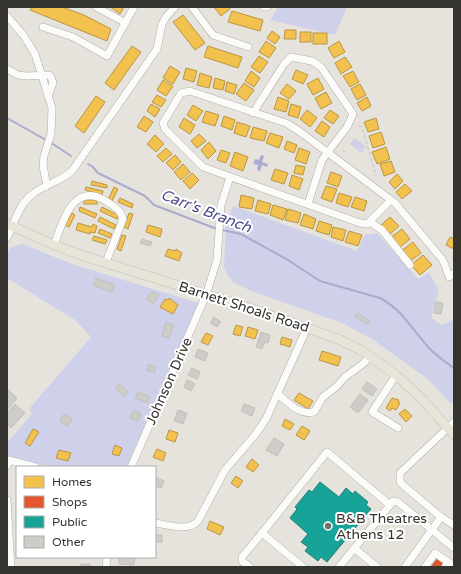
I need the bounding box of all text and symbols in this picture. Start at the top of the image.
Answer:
water label: Carr's Branch [158,185,255,237]
street label: Barnett Shoals Road [177,278,311,336]
street label: Johnson Drive [142,335,196,427]
legend [16,466,156,558]
text: Homes [52,475,92,489]
text: Shops [52,495,87,509]
place label: B&B Theatres Athens 12 [336,510,427,543]
text: Public [52,515,87,529]
marker: B&B Theatres Athens 12 [323,521,333,531]
text: Other [52,535,85,549]

